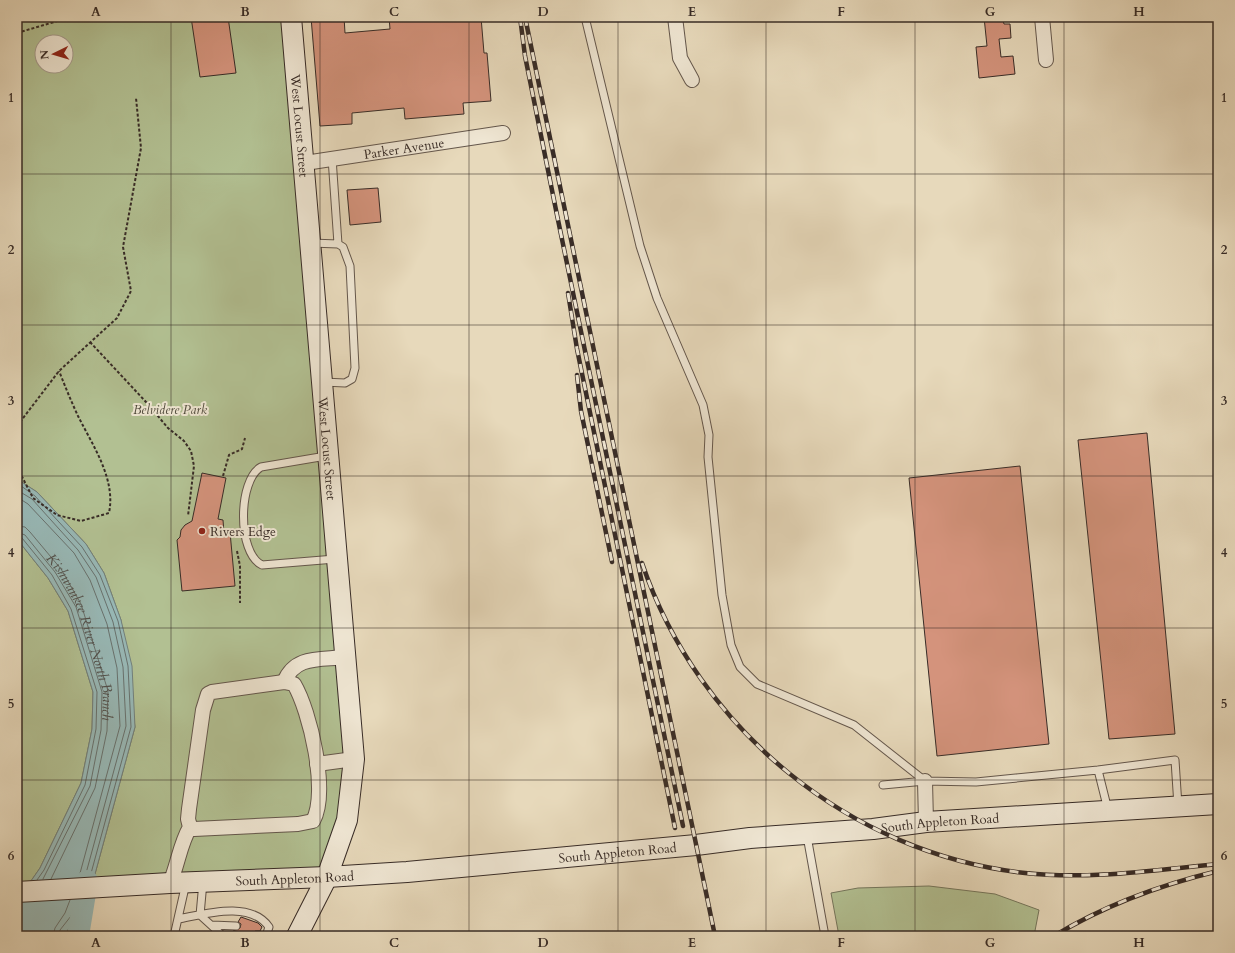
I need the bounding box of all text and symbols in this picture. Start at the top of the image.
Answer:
text: A [91,3,101,21]
text: B [240,3,250,21]
text: C [389,3,399,21]
text: D [537,3,549,21]
text: E [688,3,696,21]
text: F [837,3,845,21]
text: G [985,3,996,21]
text: H [1133,3,1145,21]
north arrow [34,34,74,74]
text: N [37,49,52,60]
street label: West Locust Street [286,72,313,178]
text: 1 [8,89,14,107]
text: 1 [1221,89,1227,107]
street label: Parker Avenue [362,134,446,164]
text: 2 [8,241,15,259]
text: 2 [1221,241,1228,259]
text: 3 [8,392,15,410]
text: 3 [1221,392,1228,410]
street label: West Locust Street [313,395,340,501]
park label: Belvidere Park [133,401,208,419]
place label: Rivers Edge [210,523,276,541]
marker: Rivers Edge [197,526,207,536]
text: 4 [8,544,15,562]
text: 4 [1221,544,1228,562]
water label: Kishwaukee River North Branch [42,550,117,721]
text: 5 [8,695,14,713]
text: 5 [1221,695,1227,713]
street label: South Appleton Road [880,810,1000,838]
street label: South Appleton Road [558,839,677,868]
text: 6 [8,847,15,865]
text: 6 [1221,847,1228,865]
street label: South Appleton Road [235,867,354,890]
text: A [91,934,101,952]
text: B [240,934,250,952]
text: C [389,934,399,952]
text: D [537,934,549,952]
text: E [688,934,696,952]
text: F [837,934,845,952]
text: G [985,934,996,952]
text: H [1133,934,1145,952]

